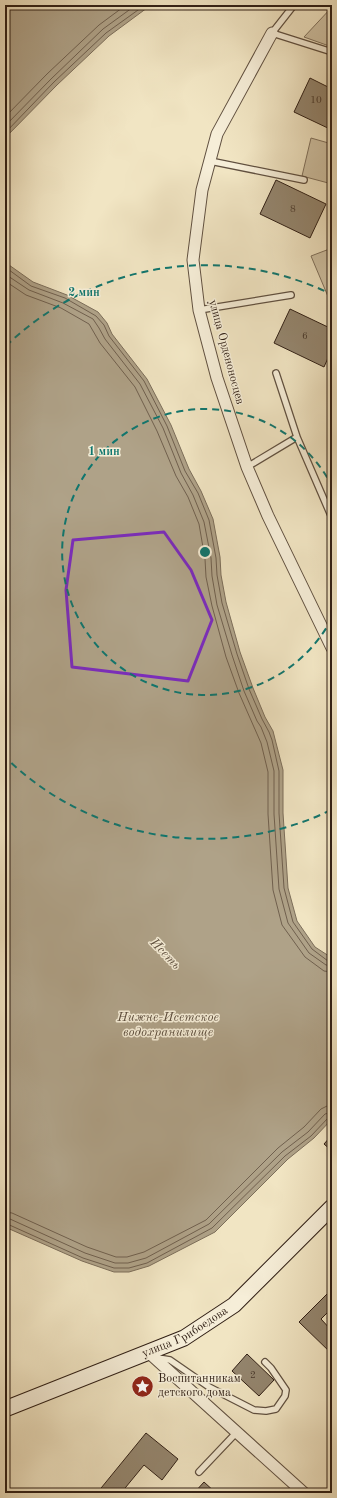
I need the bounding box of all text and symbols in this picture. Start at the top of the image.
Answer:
house number: 10 [310,95,322,105]
house number: 8 [290,204,296,214]
text: 2 мин [68,287,100,299]
street label: улица Орденоносцев [206,298,246,406]
house number: 6 [302,331,308,341]
text: 1 мин [88,446,120,458]
centre of rings [198,545,212,559]
water label: Исеть [147,935,183,972]
water label: Нижне-Исетское водохранилище [116,1011,219,1039]
street label: улица Грибоедова [141,1305,230,1360]
house number: 2 [250,1370,256,1380]
place icon: Воспитанникам детского дома [129,1373,155,1399]
place label: Воспитанникам детского дома [158,1373,241,1399]

